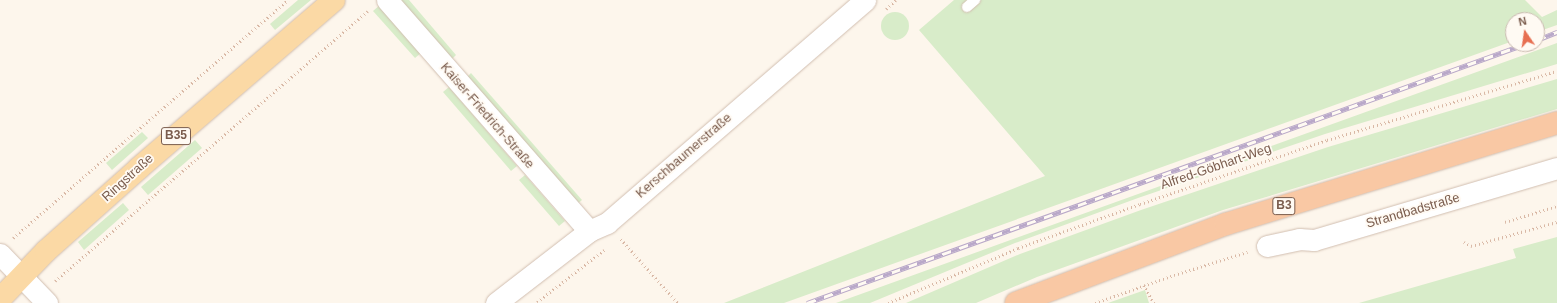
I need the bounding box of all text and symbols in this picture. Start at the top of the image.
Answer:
north arrow [1505,12,1545,52]
text: N [1517,15,1528,28]
street label: Kaiser-Friedrich-Straße [437,60,537,172]
street label: Kerschbaumerstraße [633,110,735,202]
road number: B35 [160,126,192,146]
street label: Alfred-Göbhart-Weg [1159,141,1273,193]
street label: Ringstraße [99,151,157,205]
street label: Strandbadstraße [1364,190,1462,232]
road number: B3 [1272,196,1296,216]

